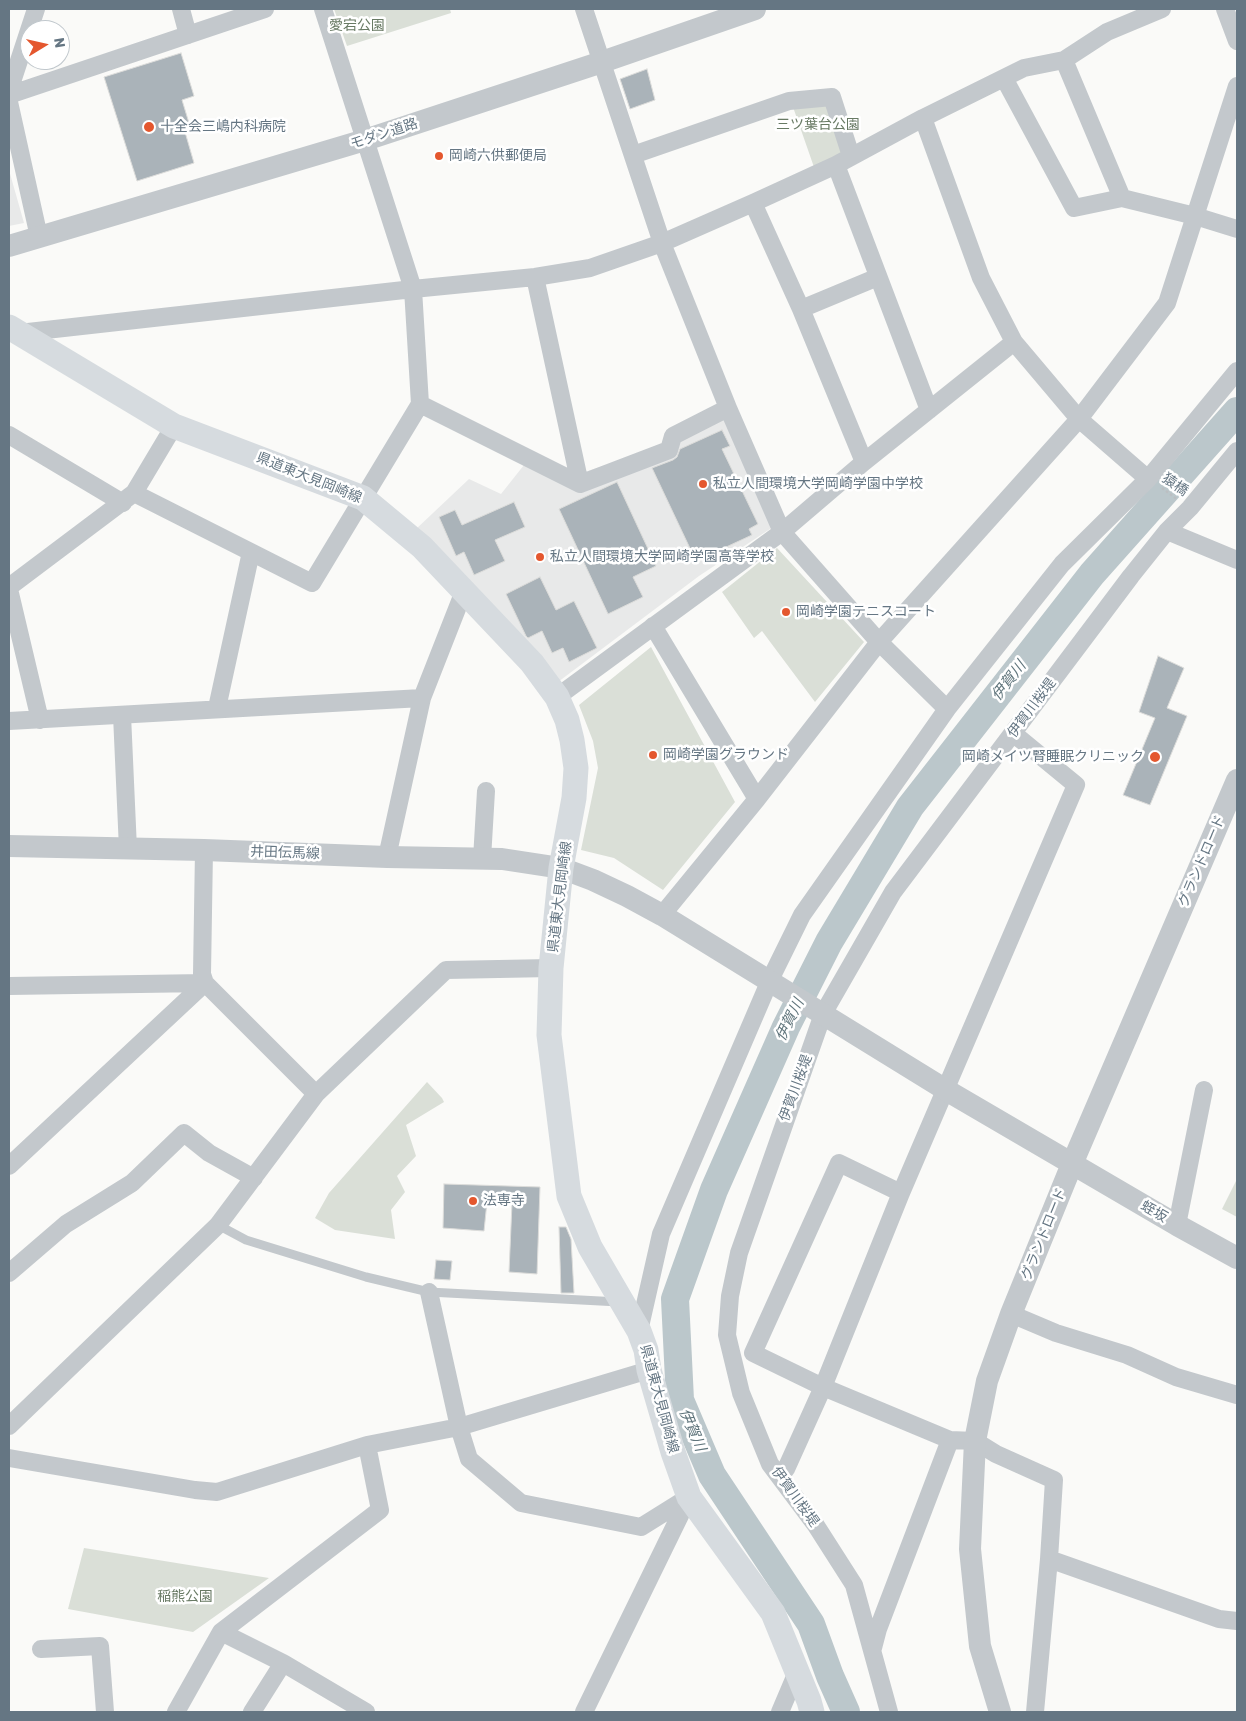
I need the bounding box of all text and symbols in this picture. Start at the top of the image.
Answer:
park label: 愛宕公園 [329,18,385,34]
north arrow [20,20,70,70]
text: N [50,36,69,49]
street label: モダン道路 [348,115,420,153]
park label: 三ツ葉台公園 [776,117,860,133]
place label: 十全会三嶋内科病院 [160,119,286,135]
marker: 十全会三嶋内科病院 [142,120,156,134]
place label: 岡崎六供郵便局 [449,148,547,164]
marker: 岡崎六供郵便局 [433,150,445,162]
street label: 県道東大見岡崎線 [254,449,364,507]
street label: 猿橋 [1159,470,1191,500]
place label: 私立人間環境大学岡崎学園中学校 [713,476,923,492]
marker: 私立人間環境大学岡崎学園中学校 [697,478,709,490]
place label: 私立人間環境大学岡崎学園高等学校 [550,549,774,565]
marker: 私立人間環境大学岡崎学園高等学校 [534,551,546,563]
place label: 岡崎学園テニスコート [796,604,936,620]
marker: 岡崎学園テニスコート [780,606,792,618]
water label: 伊賀川 [988,658,1030,704]
street label: 伊賀川桜堤 [1004,675,1060,741]
place label: 岡崎学園グラウンド [663,747,789,763]
marker: 岡崎学園グラウンド [647,749,659,761]
place label: 岡崎メイツ腎睡眠クリニック [962,749,1144,765]
marker: 岡崎メイツ腎睡眠クリニック [1148,750,1162,764]
street label: グランドロード [1175,813,1229,909]
street label: 県道東大見岡崎線 [545,840,575,954]
street label: 井田伝馬線 [250,843,320,863]
water label: 伊賀川 [772,996,808,1044]
street label: 伊賀川桜堤 [776,1052,816,1124]
street label: グランドロード [1018,1185,1070,1283]
place label: 法専寺 [483,1193,525,1209]
marker: 法専寺 [467,1195,479,1207]
street label: 蛭坂 [1138,1198,1170,1226]
street label: 県道東大見岡崎線 [636,1343,682,1455]
water label: 伊賀川 [675,1406,709,1454]
street label: 伊賀川桜堤 [768,1464,822,1530]
park label: 稲熊公園 [157,1589,213,1605]

